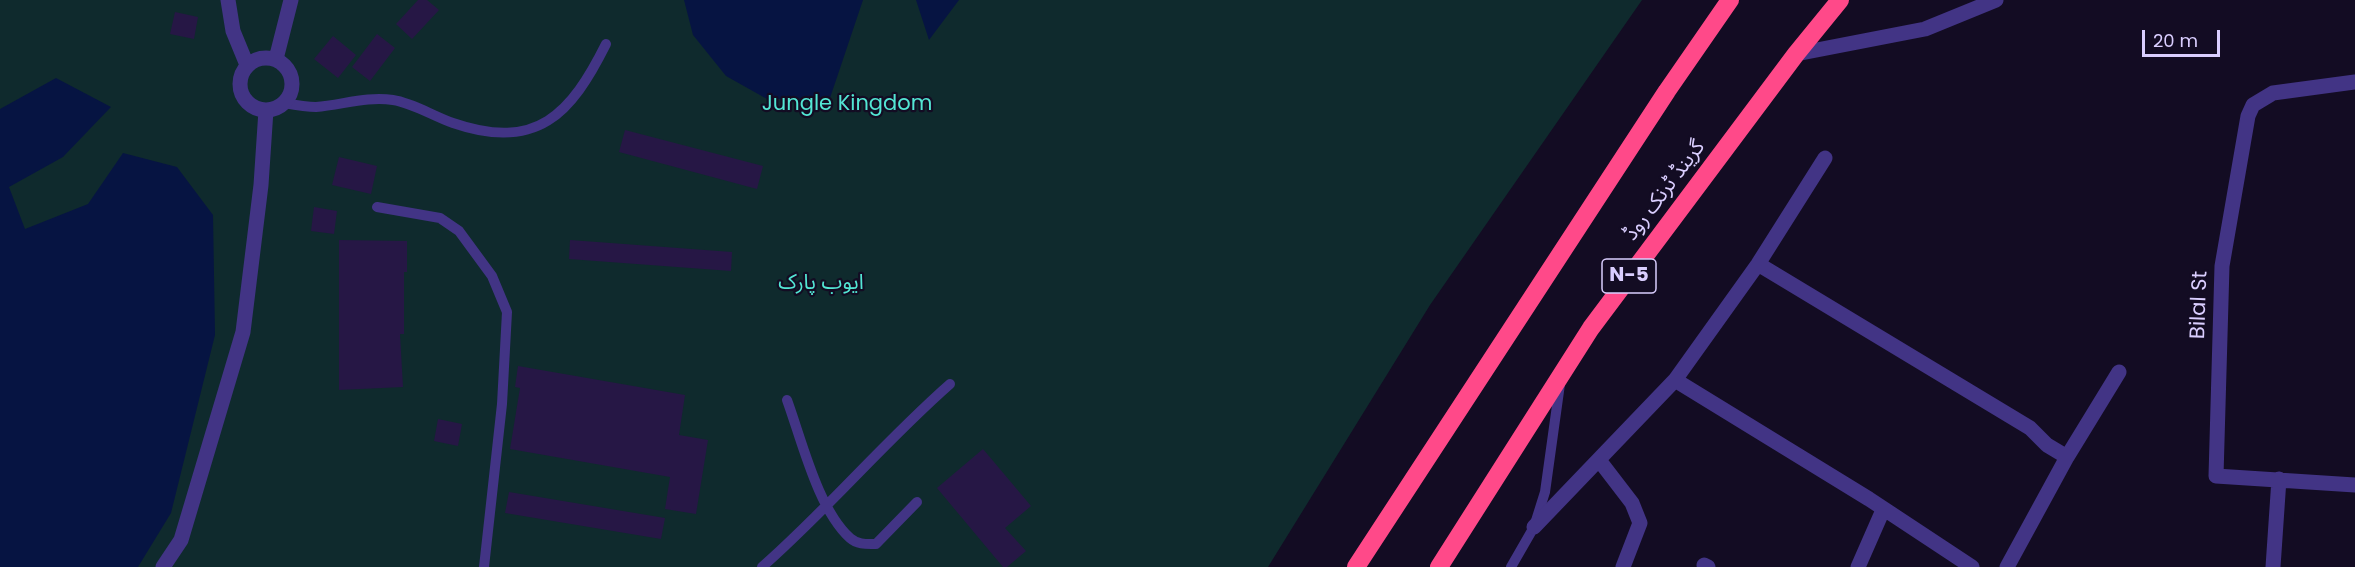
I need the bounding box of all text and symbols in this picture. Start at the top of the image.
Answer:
scale bar [2145,18,2223,56]
text: 20 m [2153,28,2198,53]
park label: Jungle Kingdom [762,92,932,118]
street label: گرینڈ ٹرنک روڈ [1619,136,1711,246]
road number: N-5 [1602,259,1656,293]
park label: ایوب پارک [778,271,864,297]
street label: Bilal St [2186,271,2214,339]

